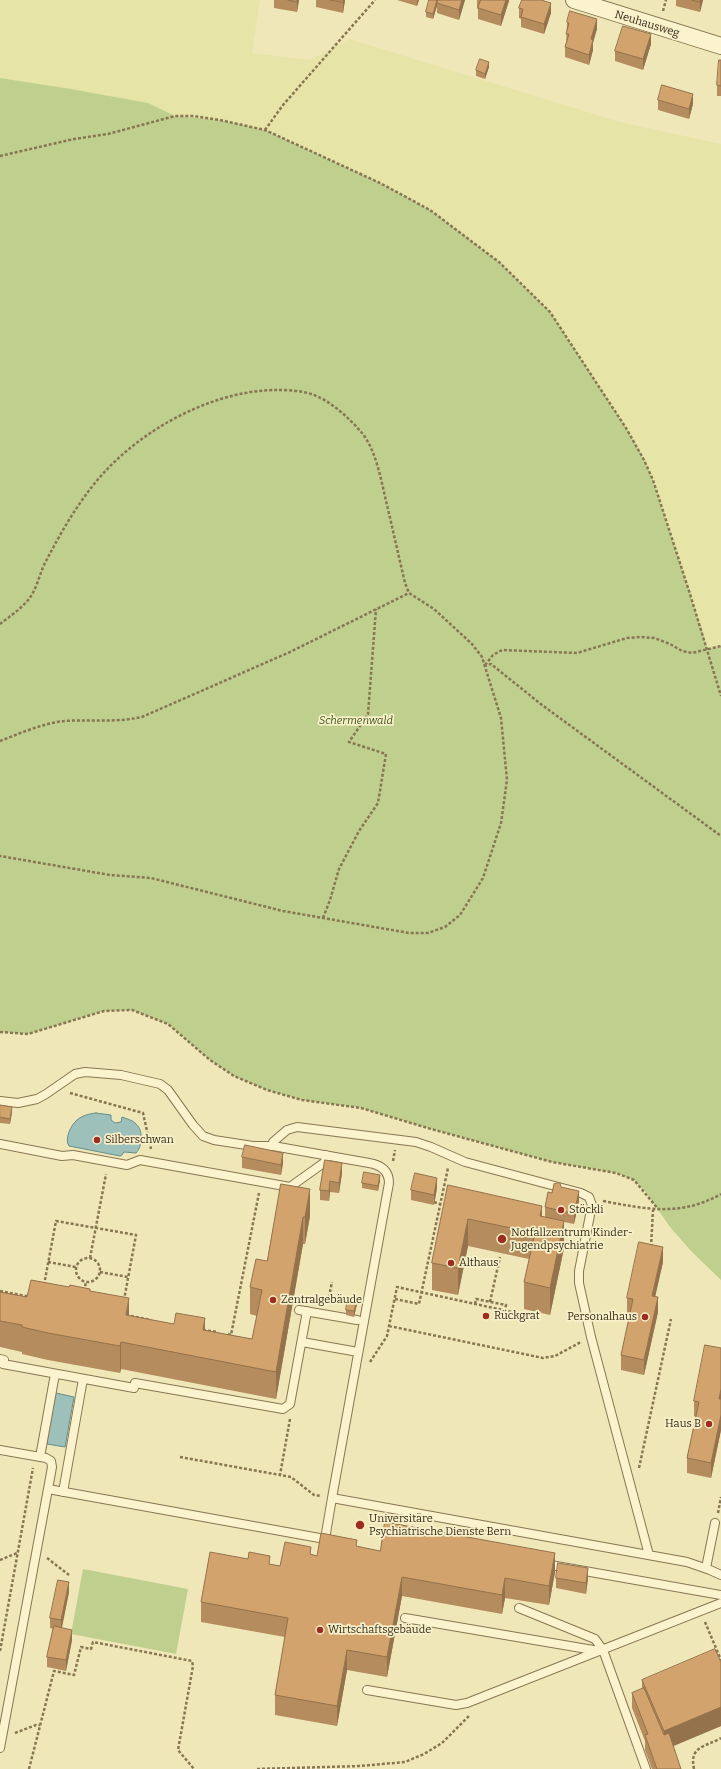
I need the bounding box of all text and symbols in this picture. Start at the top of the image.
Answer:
street label: Neuhausweg [613,8,681,40]
park label: Schermenwald [319,714,393,728]
place label: Silberschwan [105,1133,174,1147]
marker: Silberschwan [92,1135,102,1145]
place label: Stöckli [569,1203,604,1217]
marker: Stöckli [556,1205,566,1215]
place label: Notfallzentrum Kinder- Jugendpsychiatrie [511,1226,633,1252]
marker: Notfallzentrum Kinder- Jugendpsychiatrie [496,1233,508,1245]
place label: Althaus [459,1256,499,1270]
marker: Althaus [446,1258,456,1268]
place label: Zentralgebäude [281,1293,362,1307]
marker: Zentralgebäude [268,1295,278,1305]
place label: Rückgrat [494,1309,540,1323]
place label: Personalhaus [567,1310,637,1324]
marker: Rückgrat [481,1311,491,1321]
marker: Personalhaus [640,1312,650,1322]
place label: Haus B [665,1417,701,1431]
marker: Haus B [704,1419,714,1429]
place label: Universitäre Psychiatrische Dienste Bern [369,1512,511,1538]
marker: Universitäre Psychiatrische Dienste Bern [354,1519,366,1531]
place label: Wirtschaftsgebäude [328,1623,431,1637]
marker: Wirtschaftsgebäude [315,1625,325,1635]

